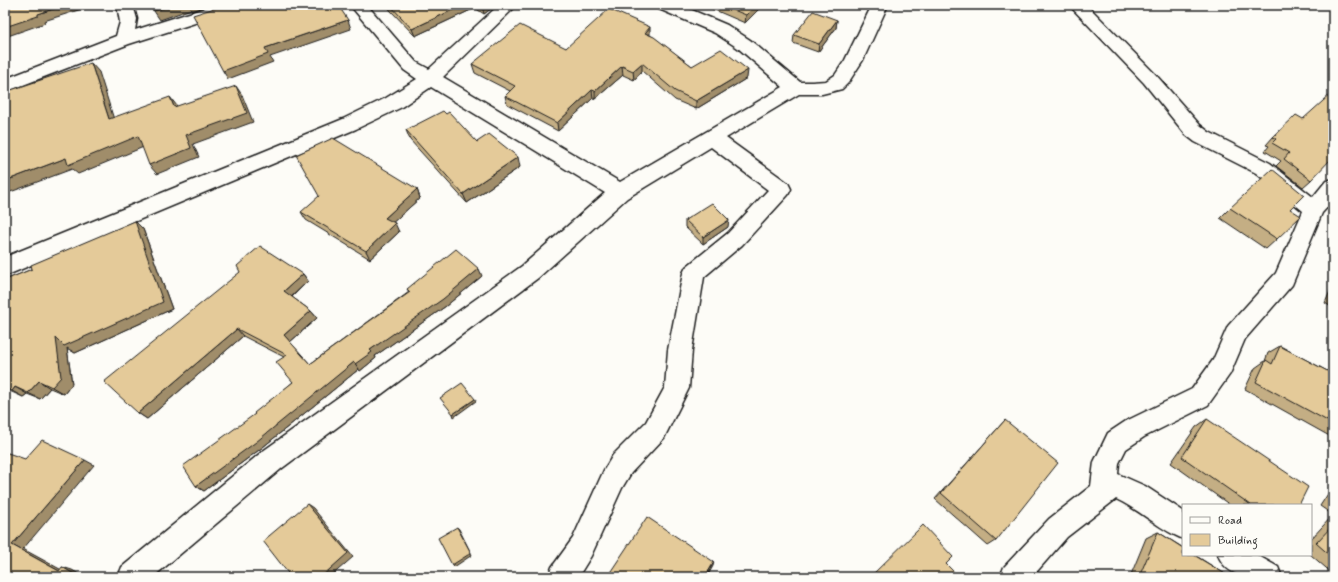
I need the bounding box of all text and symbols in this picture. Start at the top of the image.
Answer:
legend [1182,504,1312,556]
text: Road [1218,513,1242,529]
text: Building [1218,533,1258,550]

